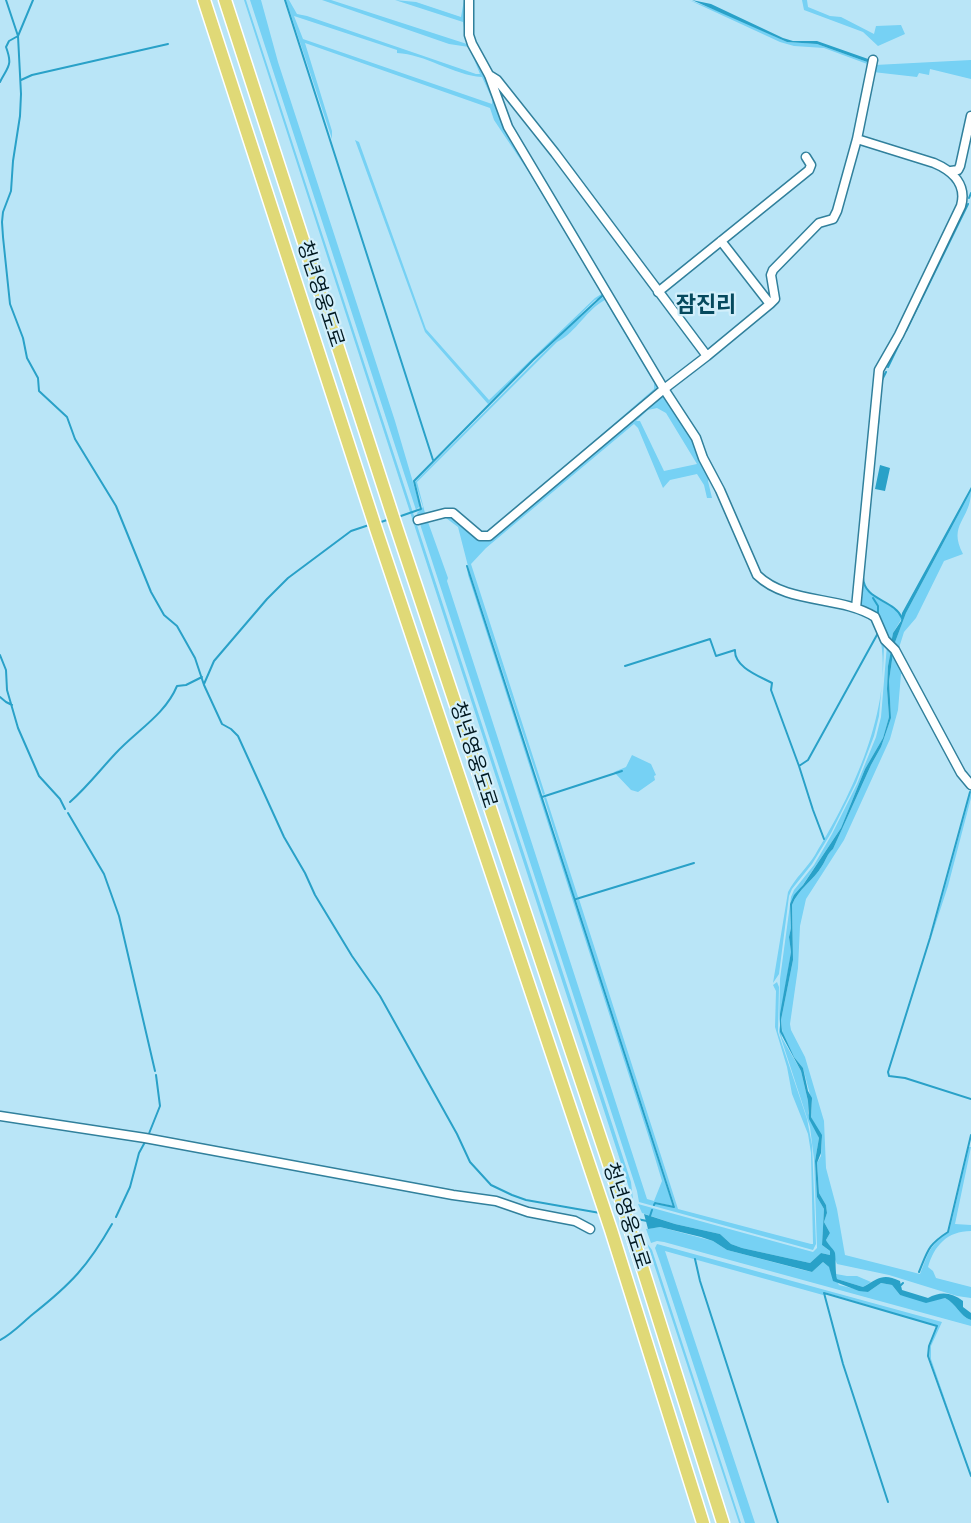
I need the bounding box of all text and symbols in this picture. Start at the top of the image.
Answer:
street label: 청년영웅도로 [292,238,348,350]
district label: 잠진리 [676,293,736,319]
street label: 청년영웅도로 [445,699,501,811]
street label: 청년영웅도로 [598,1160,654,1272]

